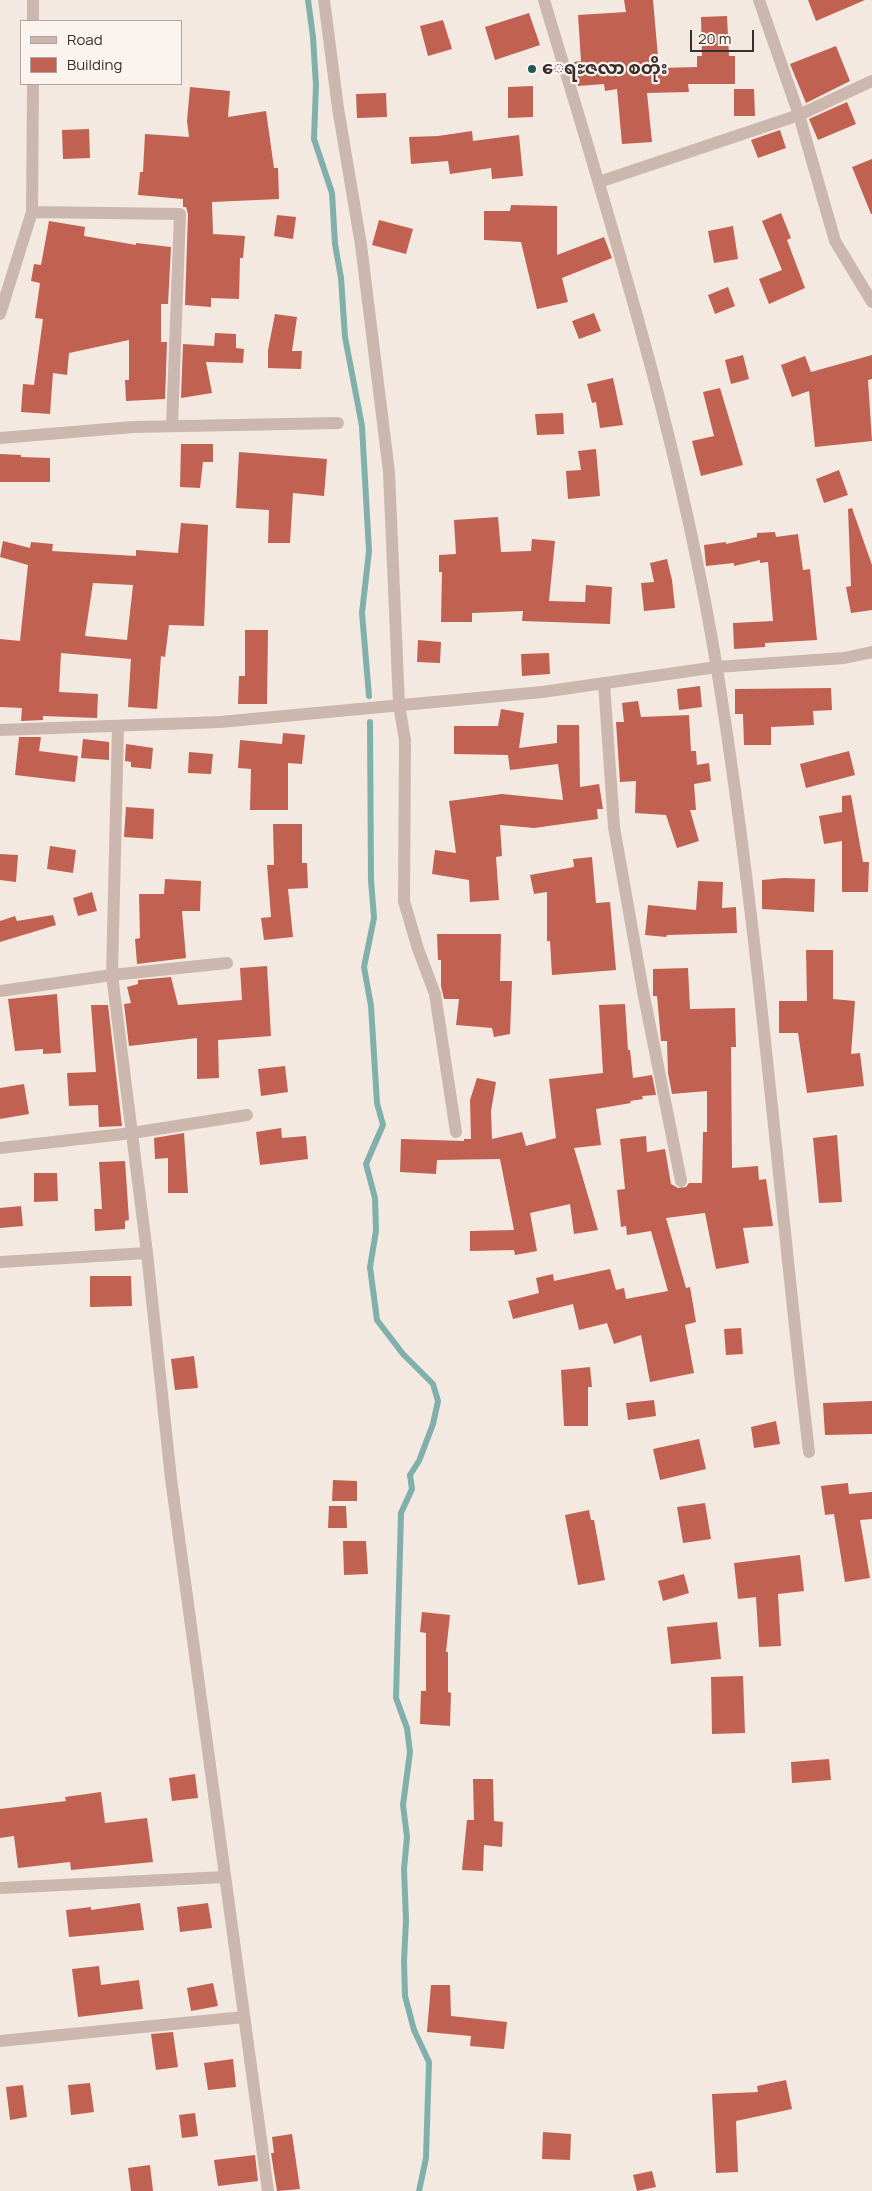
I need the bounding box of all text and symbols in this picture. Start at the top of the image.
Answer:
legend [20,20,182,85]
scale bar [692,20,756,52]
text: 20 m [698,28,731,49]
text: Road [67,29,103,50]
text: Building [67,54,122,75]
place label: ေရႊဇလာ စတိုး [542,58,668,80]
marker: ေရႊဇလာ စတိုး [526,63,538,75]

